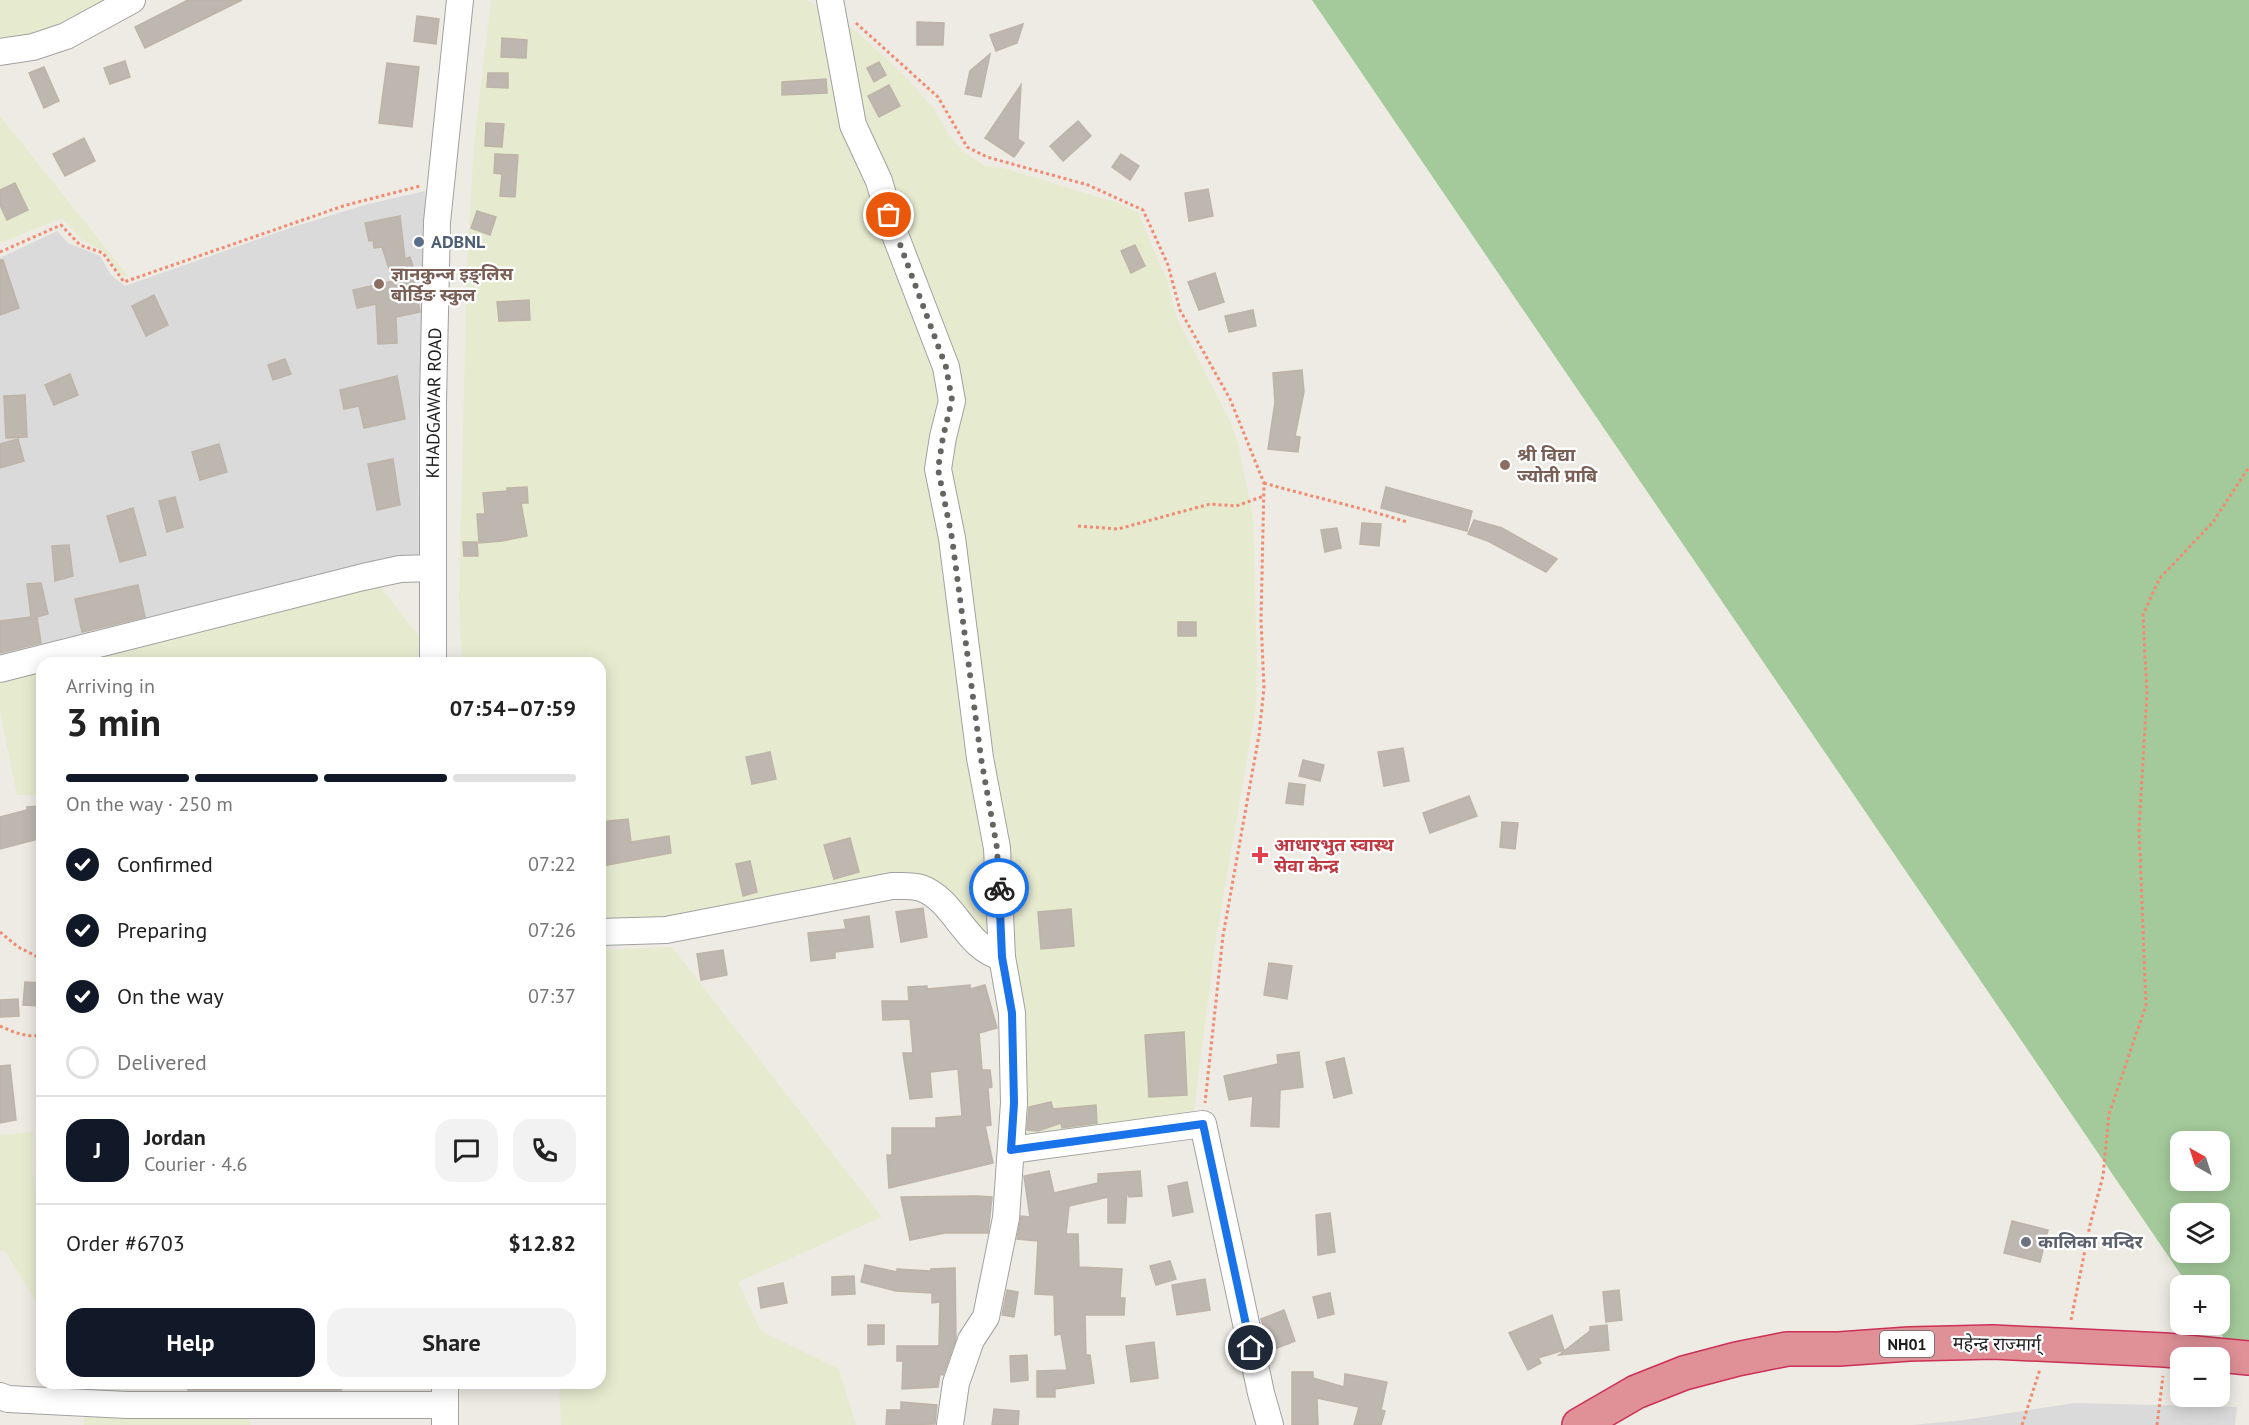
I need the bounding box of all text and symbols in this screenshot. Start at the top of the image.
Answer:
pin [863,189,914,240]
icon: bag [872,198,905,231]
place label: ADBNL [431,230,486,253]
marker: ADBNL [412,235,426,249]
place label: ज्ञानकुन्ज इङ्लिस बोर्डिङ स्कुल [391,262,514,306]
marker: ज्ञानकुन्ज इङ्लिस बोर्डिङ स्कुल [372,277,386,291]
street label: KHADGAWAR ROAD [421,327,446,479]
place label: श्री विद्या ज्योती प्राबि [1517,443,1598,487]
marker: श्री विद्या ज्योती प्राबि [1498,458,1512,472]
text: Arriving in [66,673,155,699]
text: 07:54–07:59 [450,694,576,722]
text: 3 min [66,696,161,747]
text: On the way · 250 m [66,791,233,817]
place label: आधारभुत स्वास्थ सेवा केन्द्र [1274,833,1395,877]
marker: आधारभुत स्वास्थ सेवा केन्द्र [1251,846,1269,864]
icon: check [66,848,99,881]
text: Confirmed [117,850,213,878]
text: 07:22 [528,851,576,877]
courier [969,858,1029,918]
icon: bike [983,872,1016,905]
icon: check [66,914,99,947]
text: Preparing [117,916,207,944]
text: 07:26 [528,917,576,943]
icon: check [66,980,99,1013]
text: On the way [117,982,224,1010]
text: 07:37 [528,983,576,1009]
text: Delivered [117,1048,207,1076]
button: chat [435,1119,498,1182]
button: phone [513,1119,576,1182]
text: Jordan [144,1123,206,1151]
north arrow [2170,1131,2230,1191]
map controls [2170,1131,2230,1407]
text: J [94,1136,101,1164]
text: Courier · 4.6 [144,1151,247,1177]
button: layers [2170,1203,2230,1263]
text: Order #6703 [66,1229,185,1257]
text: $12.82 [508,1229,576,1257]
place label: कालिका मन्दिर [2038,1230,2144,1253]
marker: कालिका मन्दिर [2019,1235,2033,1249]
button: + [2170,1275,2230,1335]
button: Help [66,1308,315,1377]
button: Share [327,1308,576,1377]
pin [1225,1322,1276,1373]
icon: home [1234,1331,1267,1364]
road number: NH01 [1880,1331,1934,1357]
street label: महेन्द्र राज्मार्ग् [1953,1331,2044,1356]
button: − [2170,1347,2230,1407]

